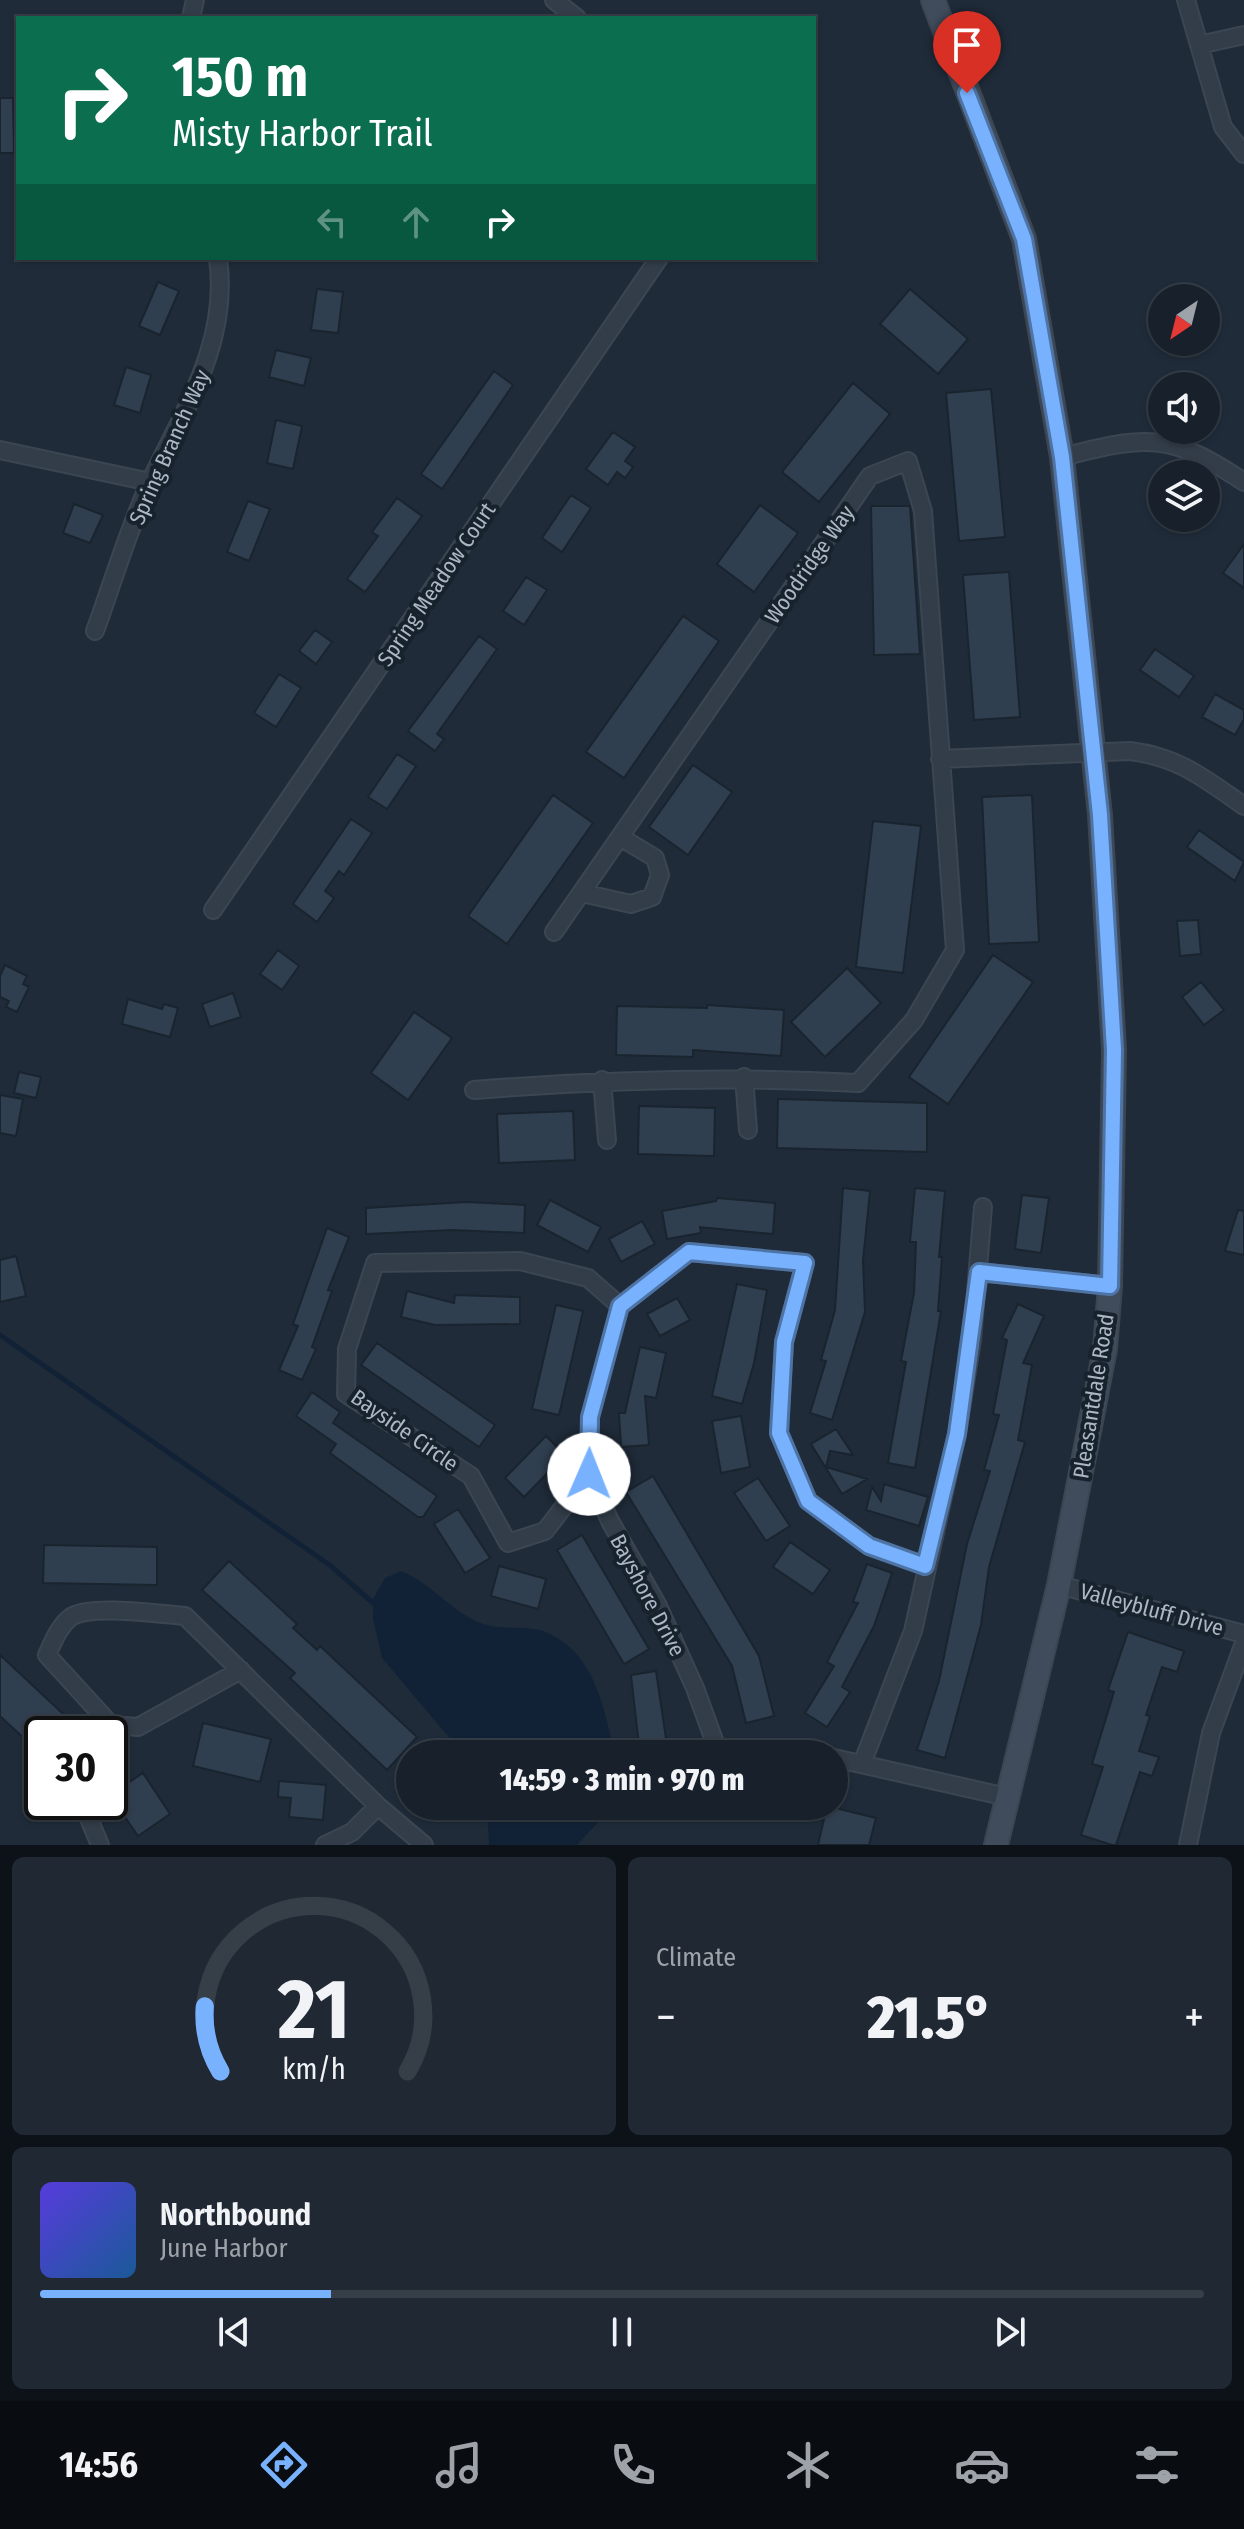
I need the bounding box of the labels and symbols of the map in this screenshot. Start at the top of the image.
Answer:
pin [933,11,1001,93]
north arrow [1148,284,1220,356]
street label: Spring Branch Way [123,365,216,529]
street label: Spring Meadow Court [372,497,502,671]
street label: Woodridge Way [759,500,860,629]
street label: Pleasantdale Road [1067,1312,1120,1480]
street label: Bayside Circle [346,1384,464,1477]
position arrow [547,1432,631,1516]
street label: Bayshore Drive [604,1530,691,1661]
street label: Valleybluff Drive [1077,1577,1226,1642]
speed limit sign: 30 [24,1716,128,1820]

